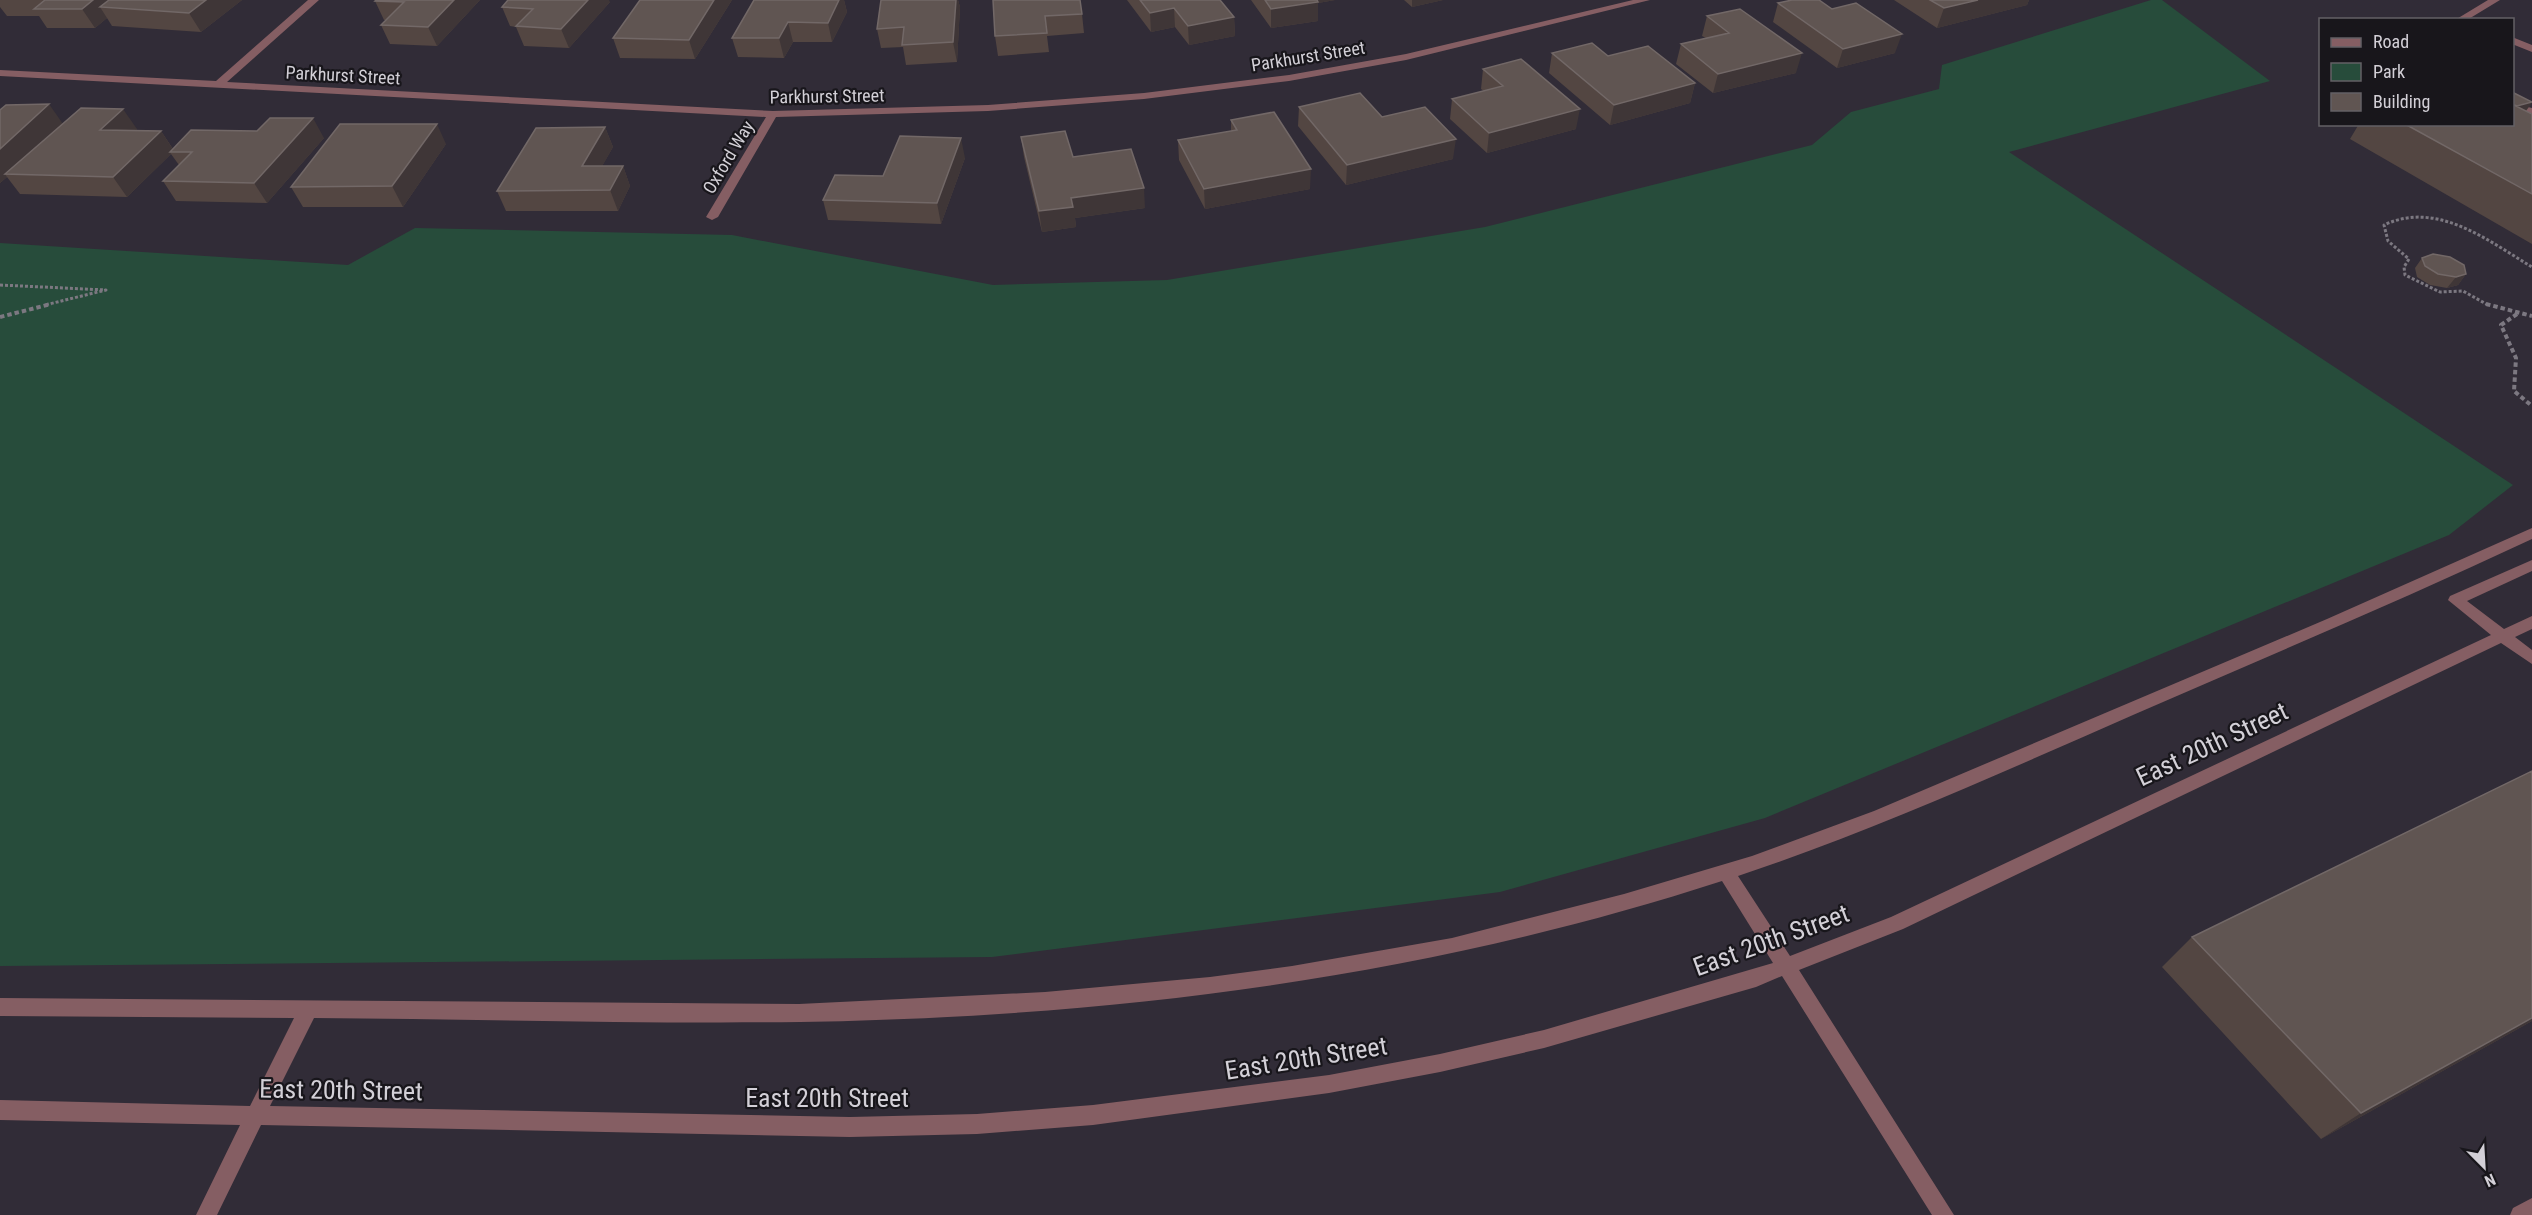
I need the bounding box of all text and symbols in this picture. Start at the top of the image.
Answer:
legend [2319,18,2514,126]
text: Road [2373,31,2409,52]
street label: Parkhurst Street [1250,37,1366,75]
text: Park [2373,61,2405,82]
street label: Parkhurst Street [285,62,401,88]
street label: Parkhurst Street [769,84,885,108]
text: Building [2373,91,2430,112]
street label: Oxford Way [698,116,758,197]
street label: East 20th Street [2131,696,2293,792]
street label: East 20th Street [1689,898,1853,982]
street label: East 20th Street [1223,1030,1389,1086]
street label: East 20th Street [259,1074,423,1106]
street label: East 20th Street [745,1083,909,1113]
north arrow [2454,1137,2514,1197]
text: N [2482,1170,2498,1191]

